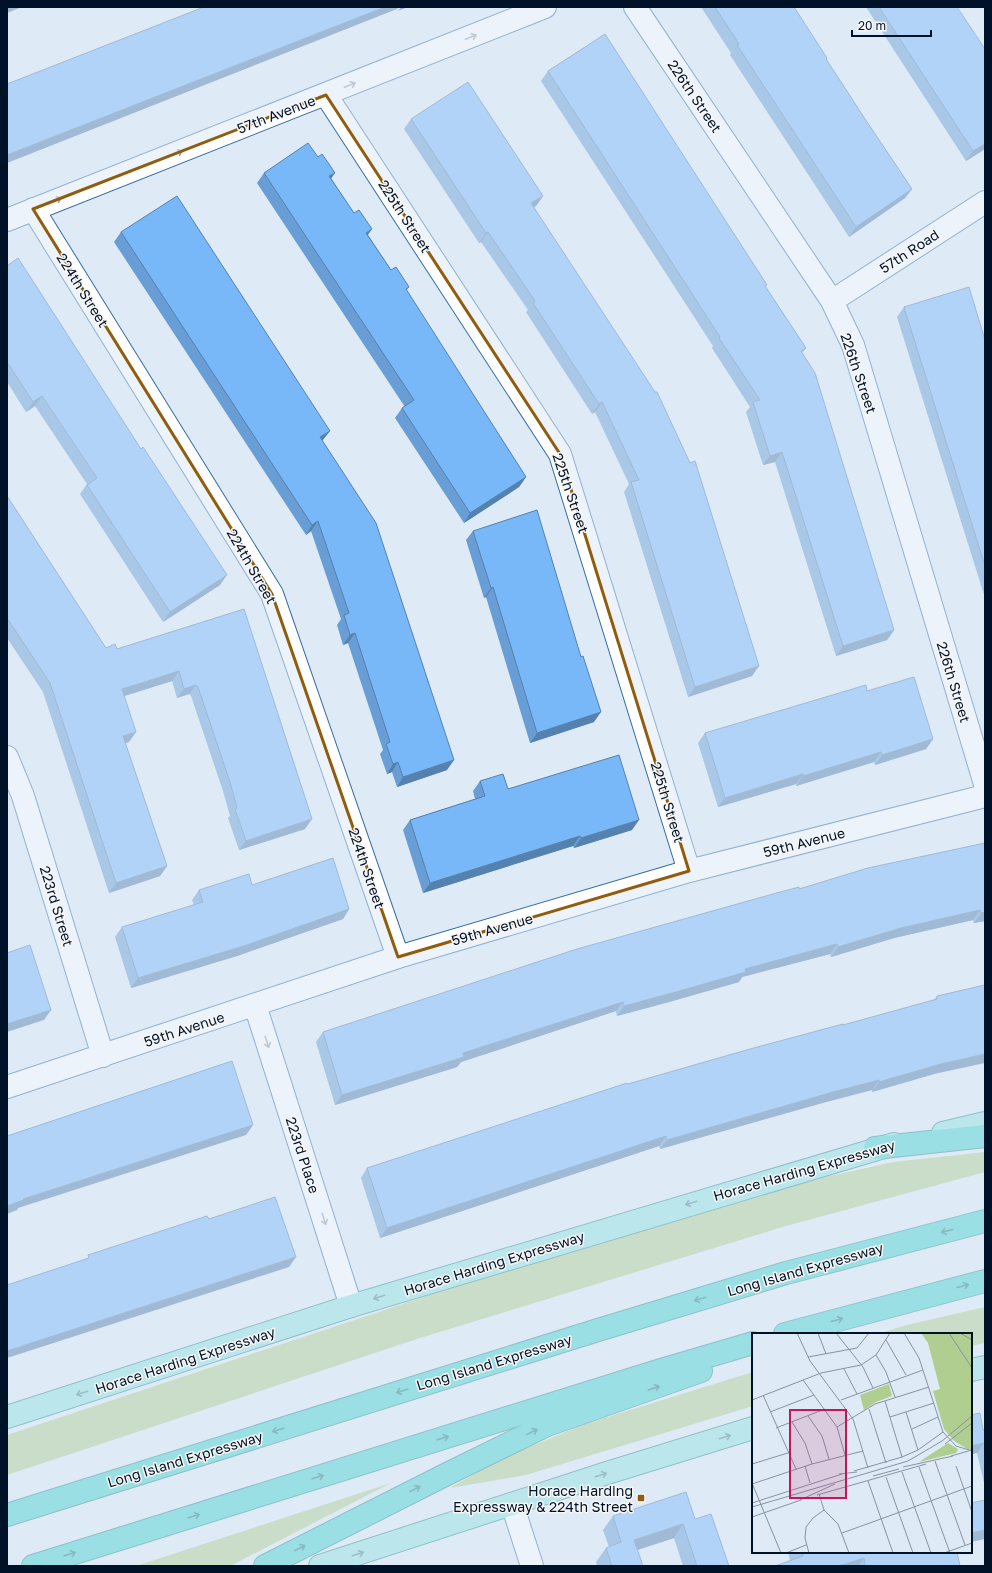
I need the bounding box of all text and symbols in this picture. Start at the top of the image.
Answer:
scale bar [852,12,931,38]
text: 20 m [858,18,886,33]
one-way arrow [465,32,477,40]
street label: 226th Street [665,56,725,136]
one-way arrow [344,80,356,88]
street label: 57th Avenue [234,91,318,137]
one-way arrow [171,148,183,156]
street label: 225th Street [375,176,435,256]
one-way arrow [50,196,62,204]
street label: 57th Road [876,225,942,277]
street label: 224th Street [54,250,112,330]
street label: 226th Street [837,331,881,415]
street label: 225th Street [549,451,593,535]
street label: 224th Street [224,525,280,607]
street label: 226th Street [934,639,974,725]
street label: 225th Street [648,760,688,844]
street label: 59th Avenue [761,824,847,860]
street label: 224th Street [345,826,389,910]
street label: 223rd Street [37,864,77,948]
street label: 59th Avenue [449,909,535,949]
street label: 59th Avenue [142,1008,226,1050]
one-way arrow [264,1036,271,1049]
street label: 223rd Place [283,1115,323,1195]
street label: Horace Harding Expressway [711,1136,897,1204]
one-way arrow [685,1200,698,1207]
one-way arrow [321,1213,328,1226]
street label: Horace Harding Expressway [402,1227,587,1299]
one-way arrow [941,1227,954,1235]
street label: Long Island Expressway [725,1239,885,1299]
one-way arrow [956,1282,969,1290]
one-way arrow [372,1294,385,1301]
one-way arrow [694,1296,707,1303]
one-way arrow [831,1315,844,1323]
street label: Horace Harding Expressway [93,1323,277,1397]
street label: Long Island Expressway [414,1330,574,1394]
inset map [752,1333,972,1553]
one-way arrow [648,1384,660,1392]
one-way arrow [396,1388,409,1395]
one-way arrow [75,1390,88,1397]
street label: Long Island Expressway [105,1427,265,1491]
one-way arrow [272,1427,285,1434]
one-way arrow [526,1428,538,1435]
one-way arrow [719,1433,732,1440]
one-way arrow [436,1434,449,1441]
one-way arrow [594,1471,607,1478]
one-way arrow [312,1473,325,1480]
place label: Horace Harding Expressway & 224th Street [453,1482,633,1515]
one-way arrow [409,1485,421,1493]
marker: Horace Harding Expressway & 224th Street [636,1493,646,1503]
one-way arrow [188,1511,200,1519]
one-way arrow [293,1544,305,1552]
one-way arrow [64,1550,77,1557]
one-way arrow [351,1550,364,1557]

